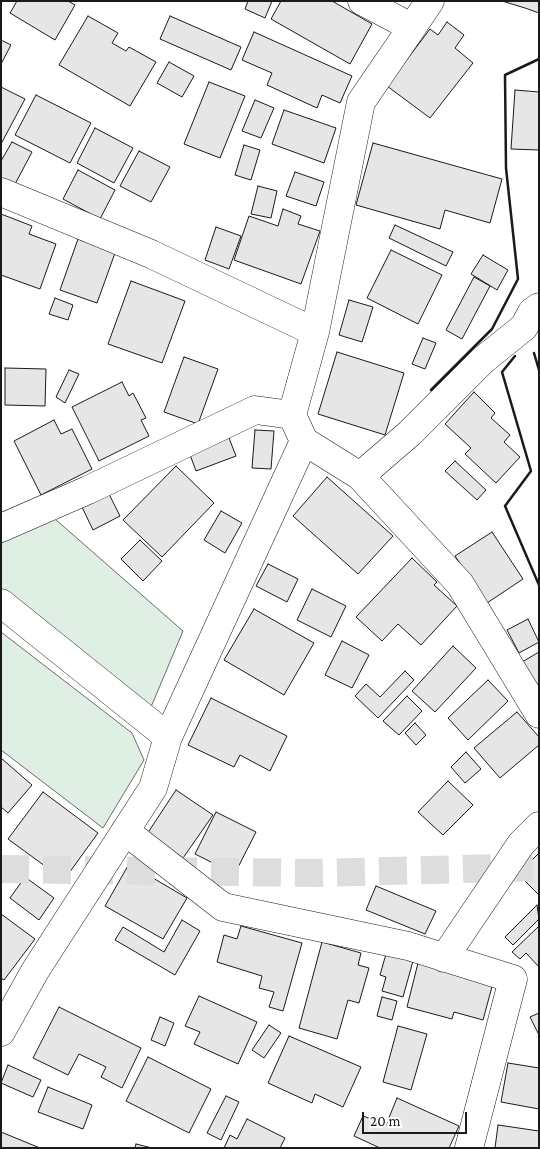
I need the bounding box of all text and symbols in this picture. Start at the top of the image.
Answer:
scale bar [365,1102,470,1134]
text: 20 m [370,1113,401,1129]

